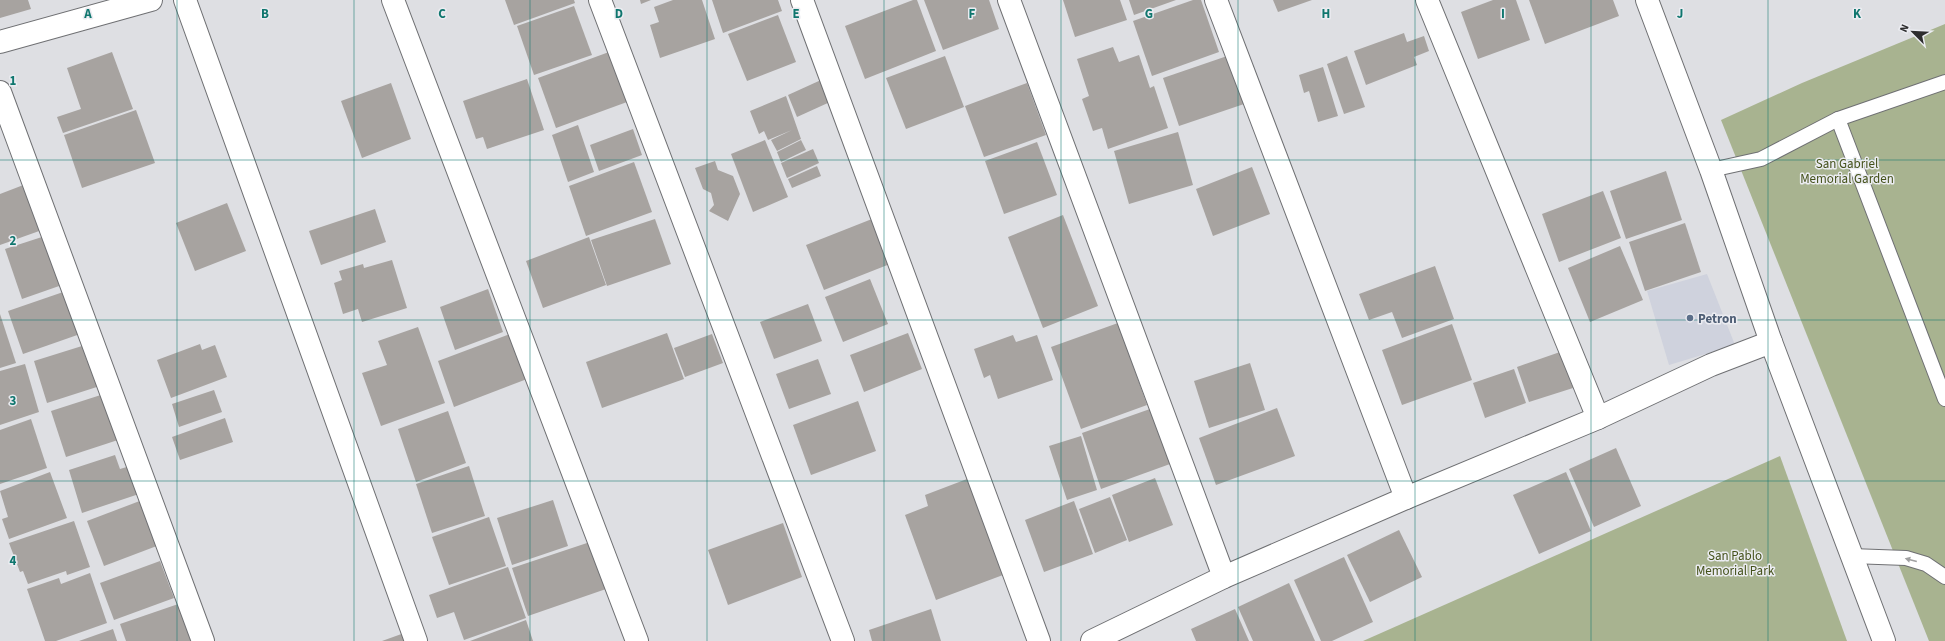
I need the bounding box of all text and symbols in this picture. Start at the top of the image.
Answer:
text: A [83,5,92,23]
text: B [261,5,269,23]
text: C [438,5,446,23]
text: D [615,5,623,23]
text: E [792,5,800,23]
text: F [969,5,976,23]
text: G [1145,5,1153,23]
text: H [1322,5,1330,23]
text: I [1501,5,1505,23]
text: J [1677,5,1683,23]
text: K [1853,5,1862,23]
north arrow [1893,12,1933,52]
text: N [1896,22,1913,35]
text: 1 [10,72,17,90]
park label: San Gabriel Memorial Garden [1800,155,1894,188]
text: 2 [10,232,17,250]
place label: Petron [1698,310,1737,328]
marker: Petron [1685,313,1695,323]
text: 3 [10,392,17,410]
park label: San Pablo Memorial Park [1696,547,1775,580]
text: 4 [10,552,17,570]
one-way arrow [1905,556,1917,562]

